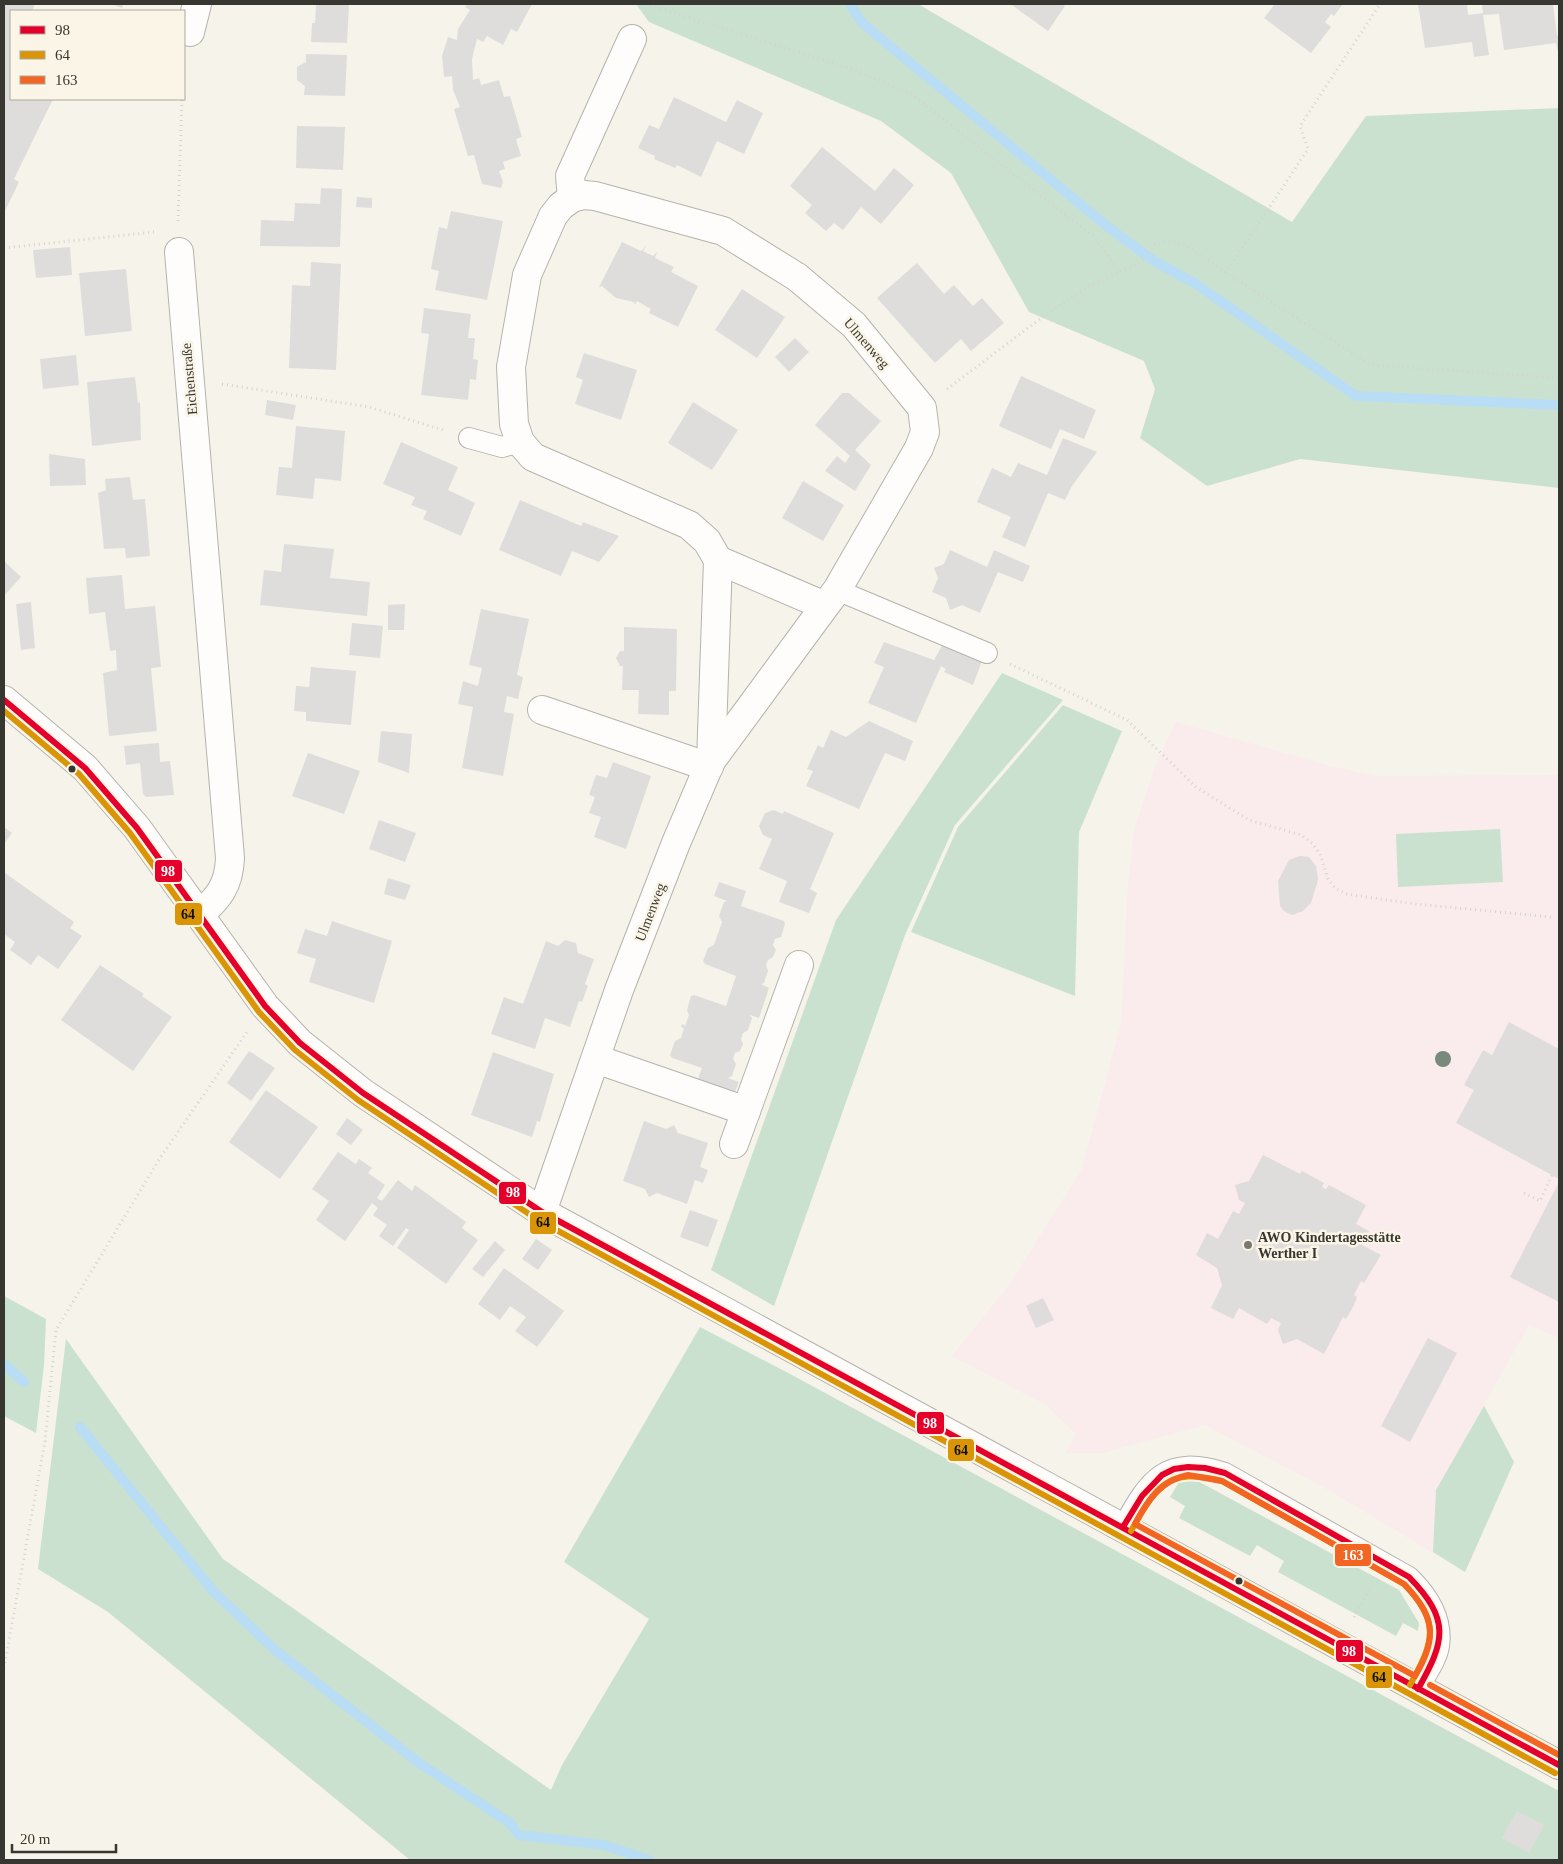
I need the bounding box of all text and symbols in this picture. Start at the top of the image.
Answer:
legend [10,10,185,100]
text: 98 [55,22,70,38]
text: 64 [55,47,71,63]
text: 163 [55,72,78,88]
street label: Ulmenweg [841,315,892,371]
street label: Eichenstraße [179,342,200,416]
unlabelled marker [67,764,77,774]
line badge: 98 [154,859,183,883]
text: 98 [161,864,175,879]
street label: Ulmenweg [632,881,668,944]
line badge: 64 [174,902,203,926]
text: 64 [181,907,195,922]
line badge: 98 [498,1181,527,1205]
text: 98 [506,1185,520,1200]
line badge: 64 [529,1211,557,1235]
text: 64 [536,1215,550,1230]
place label: AWO Kindertagesstätte Werther I [1258,1230,1401,1261]
marker: AWO Kindertagesstätte Werther I [1242,1239,1254,1251]
line badge: 98 [916,1411,945,1435]
text: 98 [923,1416,937,1431]
line badge: 64 [947,1438,975,1462]
text: 64 [954,1443,968,1458]
line badge: 163 [1334,1543,1372,1567]
text: 163 [1343,1548,1364,1563]
unlabelled marker [1234,1576,1244,1586]
line badge: 98 [1335,1639,1364,1663]
text: 98 [1342,1644,1356,1659]
line badge: 64 [1365,1665,1393,1689]
text: 64 [1372,1670,1386,1685]
scale bar [12,1822,116,1854]
text: 20 m [20,1831,51,1847]

